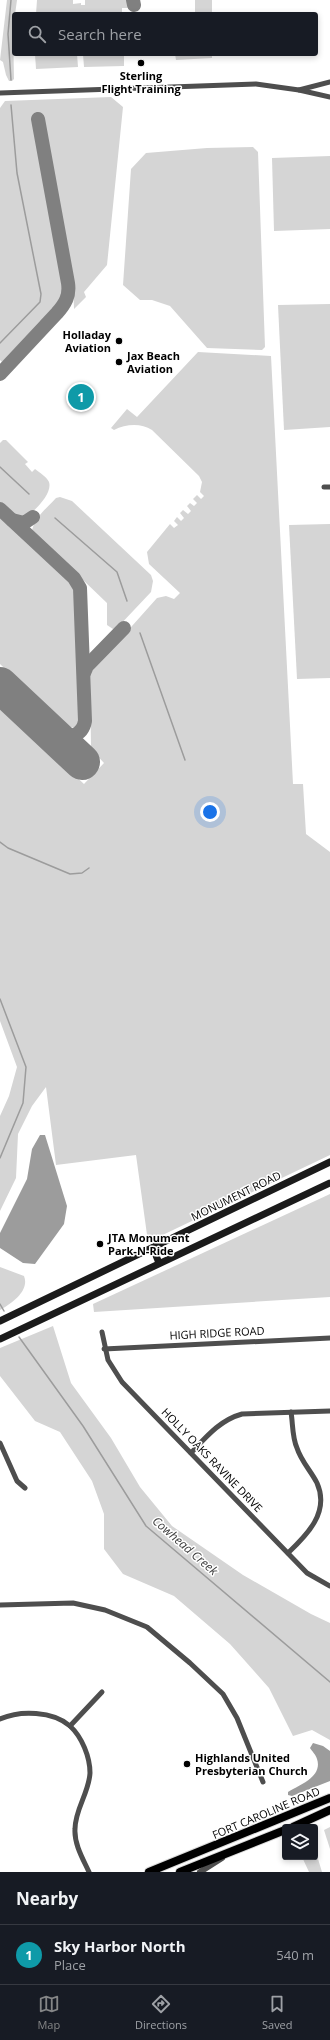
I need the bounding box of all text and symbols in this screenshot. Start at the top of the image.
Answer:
search box [12,12,318,56]
icon: search [26,23,48,45]
text: Search here [58,24,142,44]
marker: Sterling Flight Training [136,58,146,68]
place label: Sterling Flight Training [101,68,181,96]
place label: Holladay Aviation [63,327,112,355]
marker: Holladay Aviation [114,336,124,346]
place label: Jax Beach Aviation [126,348,180,376]
marker: Jax Beach Aviation [114,357,124,367]
pin: 1 [68,382,94,412]
your location [200,802,220,822]
street label: MONUMENT ROAD [188,1167,283,1224]
place label: JTA Monument Park-N-Ride [107,1230,190,1258]
marker: JTA Monument Park-N-Ride [95,1239,105,1249]
street label: HIGH RIDGE ROAD [169,1323,265,1342]
street label: HOLLY OAKS RAVINE DRIVE [159,1404,266,1515]
water label: Cowhead Creek [149,1512,223,1580]
place label: Highlands United Presbyterian Church [195,1750,308,1778]
marker: Highlands United Presbyterian Church [182,1759,192,1769]
street label: FORT CAROLINE ROAD [210,1783,322,1842]
map controls [282,1824,318,1860]
button: layers [282,1824,318,1860]
text: Nearby [16,1887,78,1910]
text: Sky Harbor North [54,1936,186,1956]
text: 1 [25,1946,33,1964]
text: 540 m [276,1946,314,1964]
text: Place [54,1956,86,1974]
tab: Map [37,1993,60,2032]
tab: Directions [135,1993,187,2032]
tab: Saved [262,1993,293,2032]

